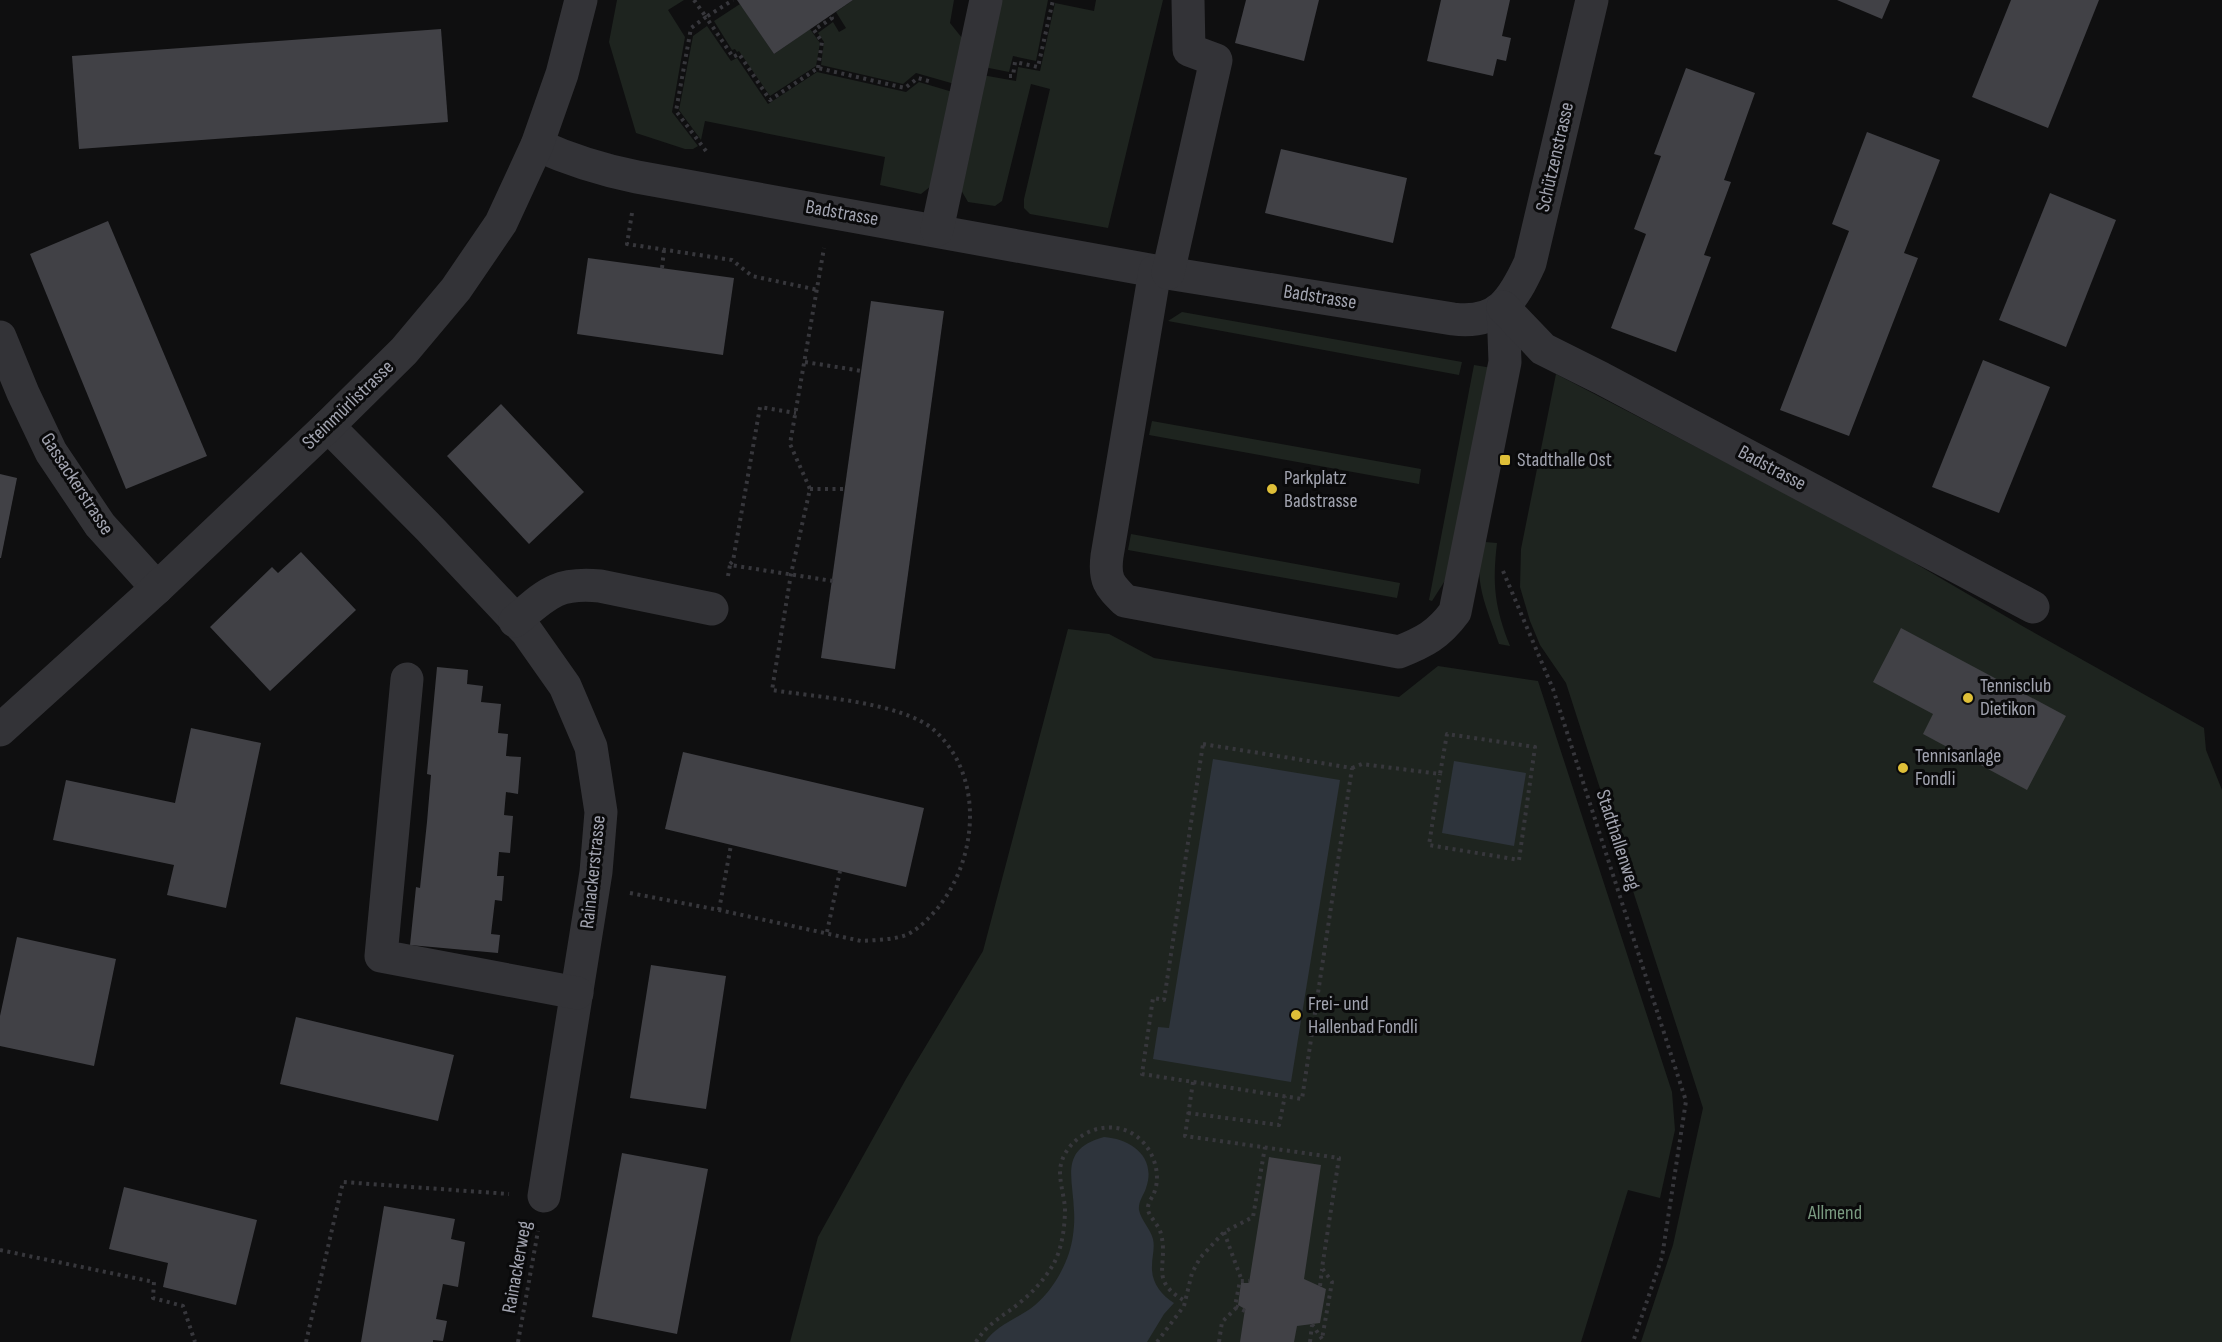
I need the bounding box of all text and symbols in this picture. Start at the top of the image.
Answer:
street label: Schützenstrasse [1531,100,1579,214]
street label: Badstrasse [804,195,880,231]
street label: Badstrasse [1282,279,1358,315]
street label: Steinmürlistrasse [297,355,399,455]
street label: Gassackerstrasse [35,429,119,539]
street label: Badstrasse [1734,440,1810,496]
place label: Stadthalle Ost [1517,448,1612,472]
marker: Stadthalle Ost [1498,453,1512,467]
place label: Parkplatz Badstrasse [1284,466,1358,513]
marker: Parkplatz Badstrasse [1265,482,1279,496]
place label: Tennisclub Dietikon [1980,674,2051,721]
marker: Tennisclub Dietikon [1961,691,1975,705]
place label: Tennisanlage Fondli [1915,744,2001,791]
marker: Tennisanlage Fondli [1896,761,1910,775]
street label: Stadthallenweg [1590,787,1646,893]
street label: Rainackerstrasse [575,814,611,930]
place label: Frei- und Hallenbad Fondli [1308,992,1418,1039]
marker: Frei- und Hallenbad Fondli [1289,1008,1303,1022]
park label: Allmend [1807,1201,1862,1225]
street label: Rainackerweg [497,1219,537,1315]

